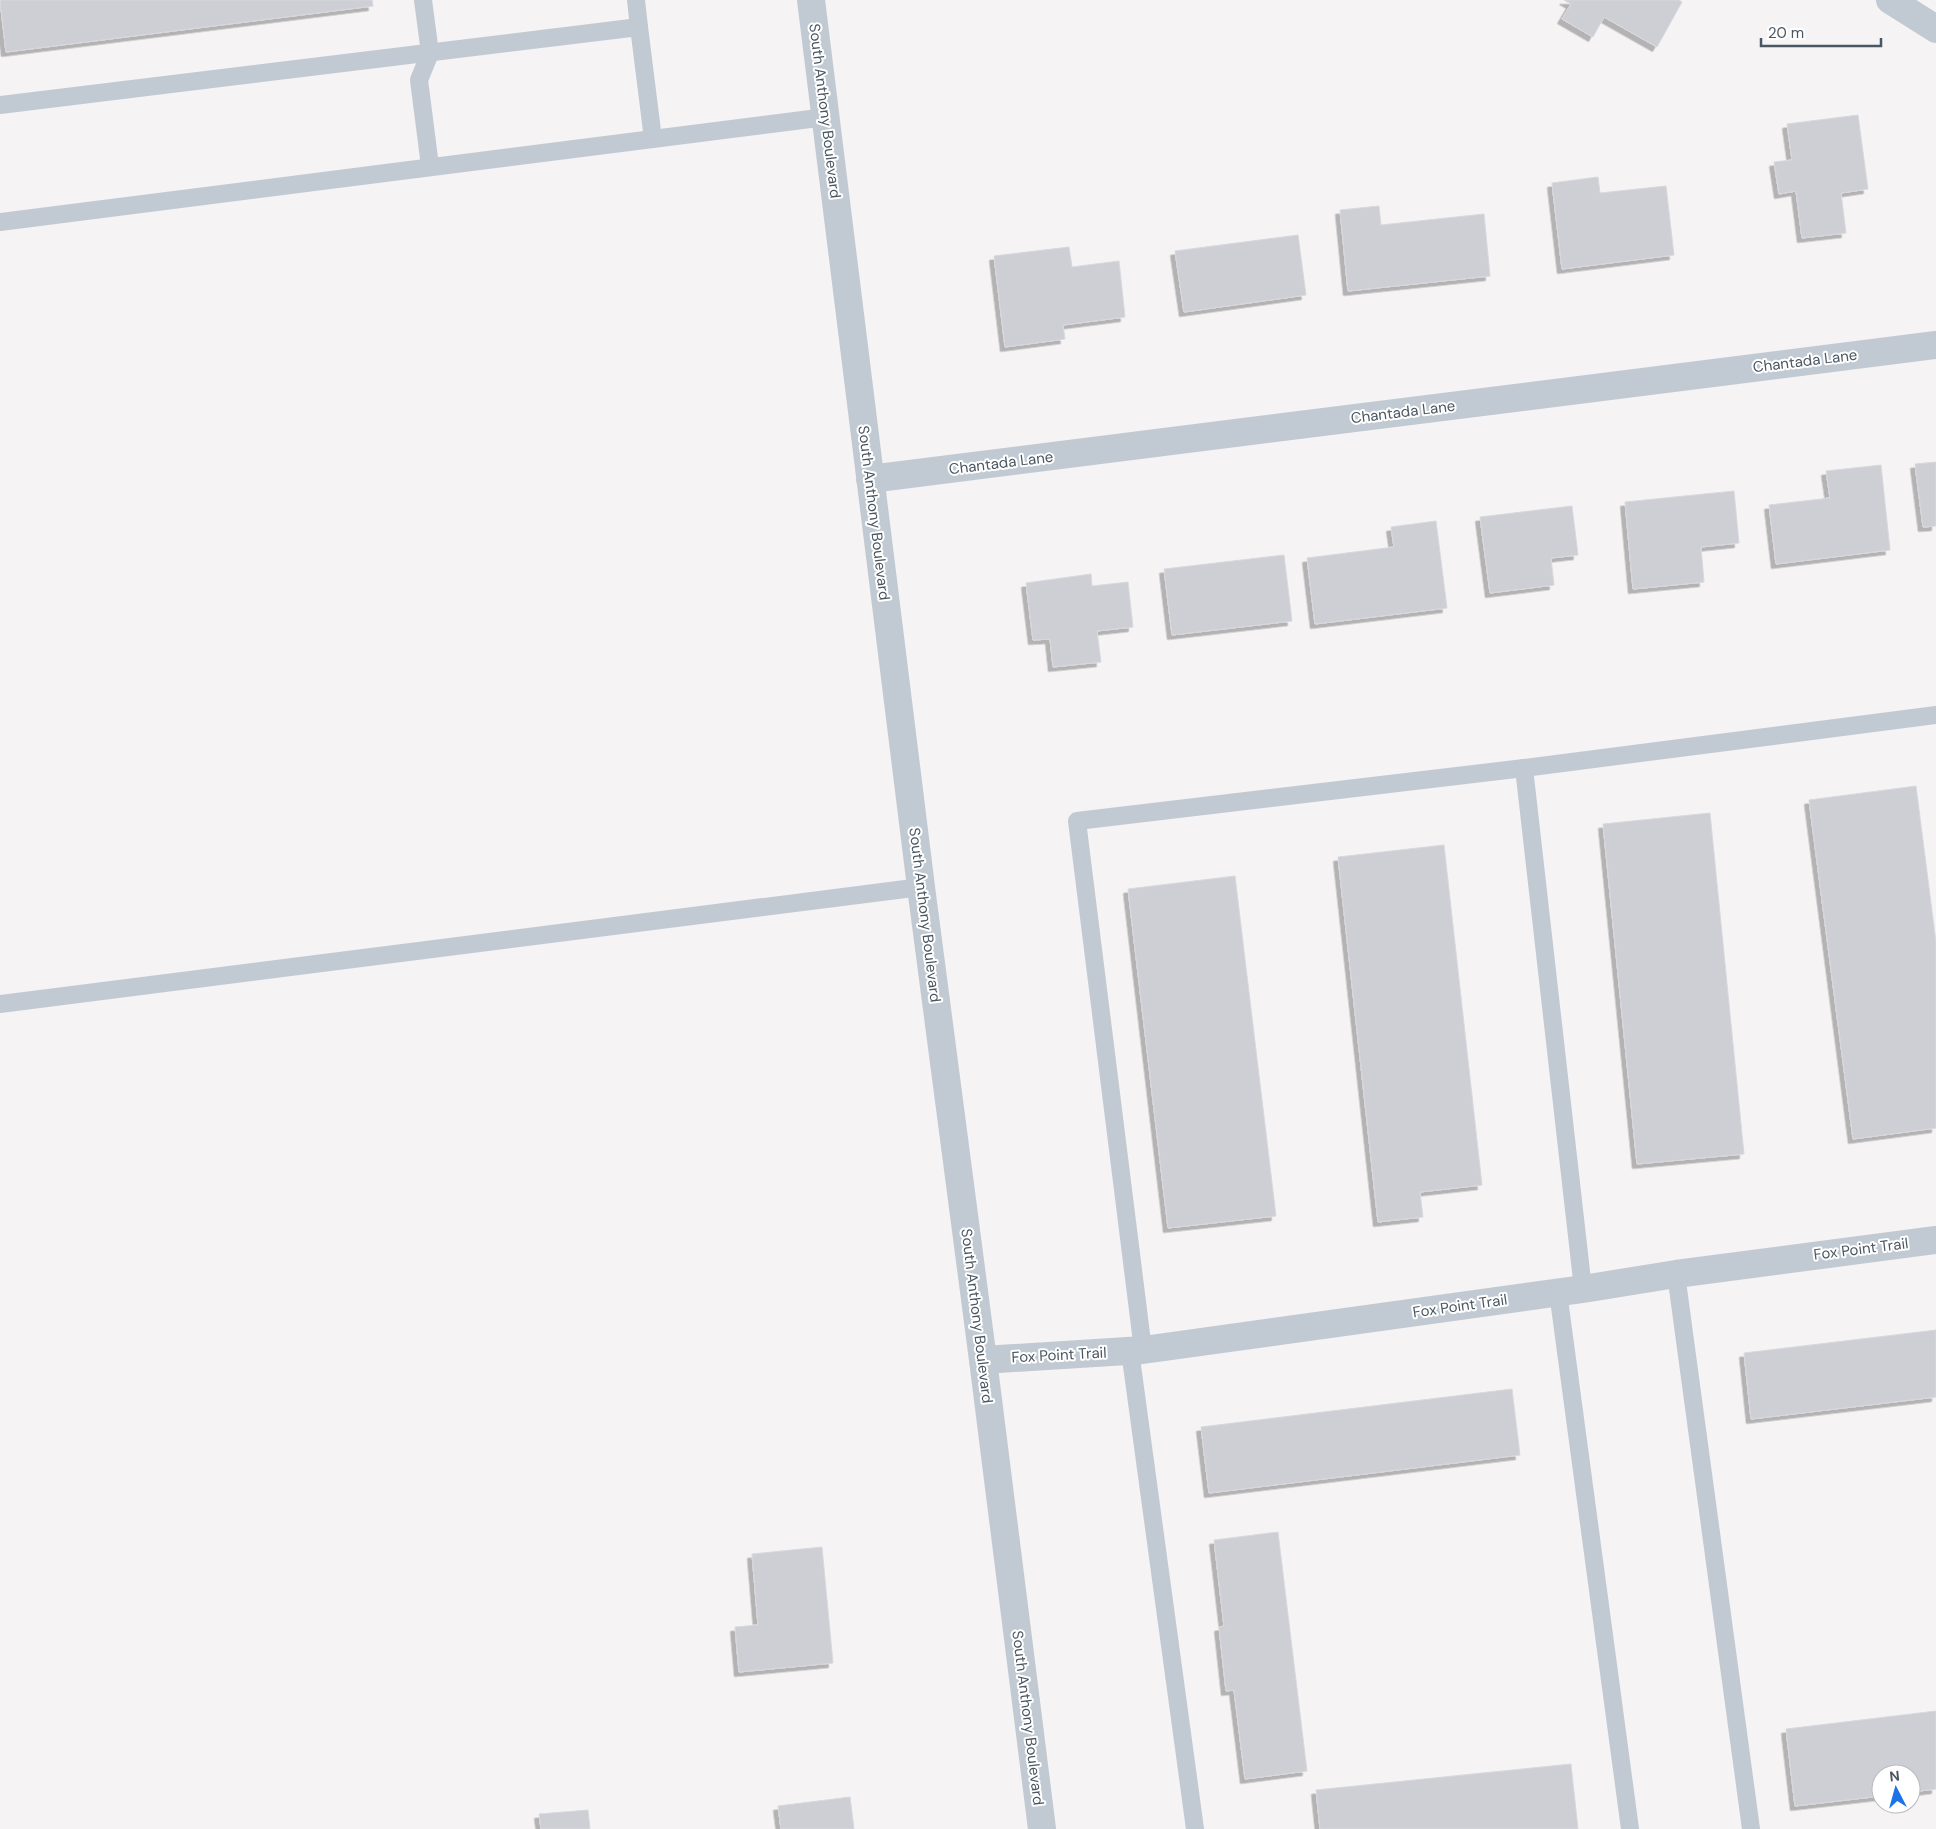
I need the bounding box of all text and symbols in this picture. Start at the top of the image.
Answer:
scale bar [1761,15,1881,47]
street label: South Anthony Boulevard [804,23,846,199]
text: 20 m [1768,23,1804,43]
street label: Chantada Lane [1752,345,1858,377]
street label: Chantada Lane [1350,396,1456,428]
street label: South Anthony Boulevard [853,425,895,601]
street label: Chantada Lane [948,447,1054,479]
street label: South Anthony Boulevard [904,827,946,1003]
street label: South Anthony Boulevard [956,1228,998,1404]
street label: Fox Point Trail [1813,1233,1909,1265]
street label: Fox Point Trail [1411,1289,1509,1323]
street label: Fox Point Trail [1011,1343,1107,1367]
street label: South Anthony Boulevard [1007,1630,1049,1806]
north arrow [1871,1764,1921,1814]
text: N [1889,1767,1901,1786]

